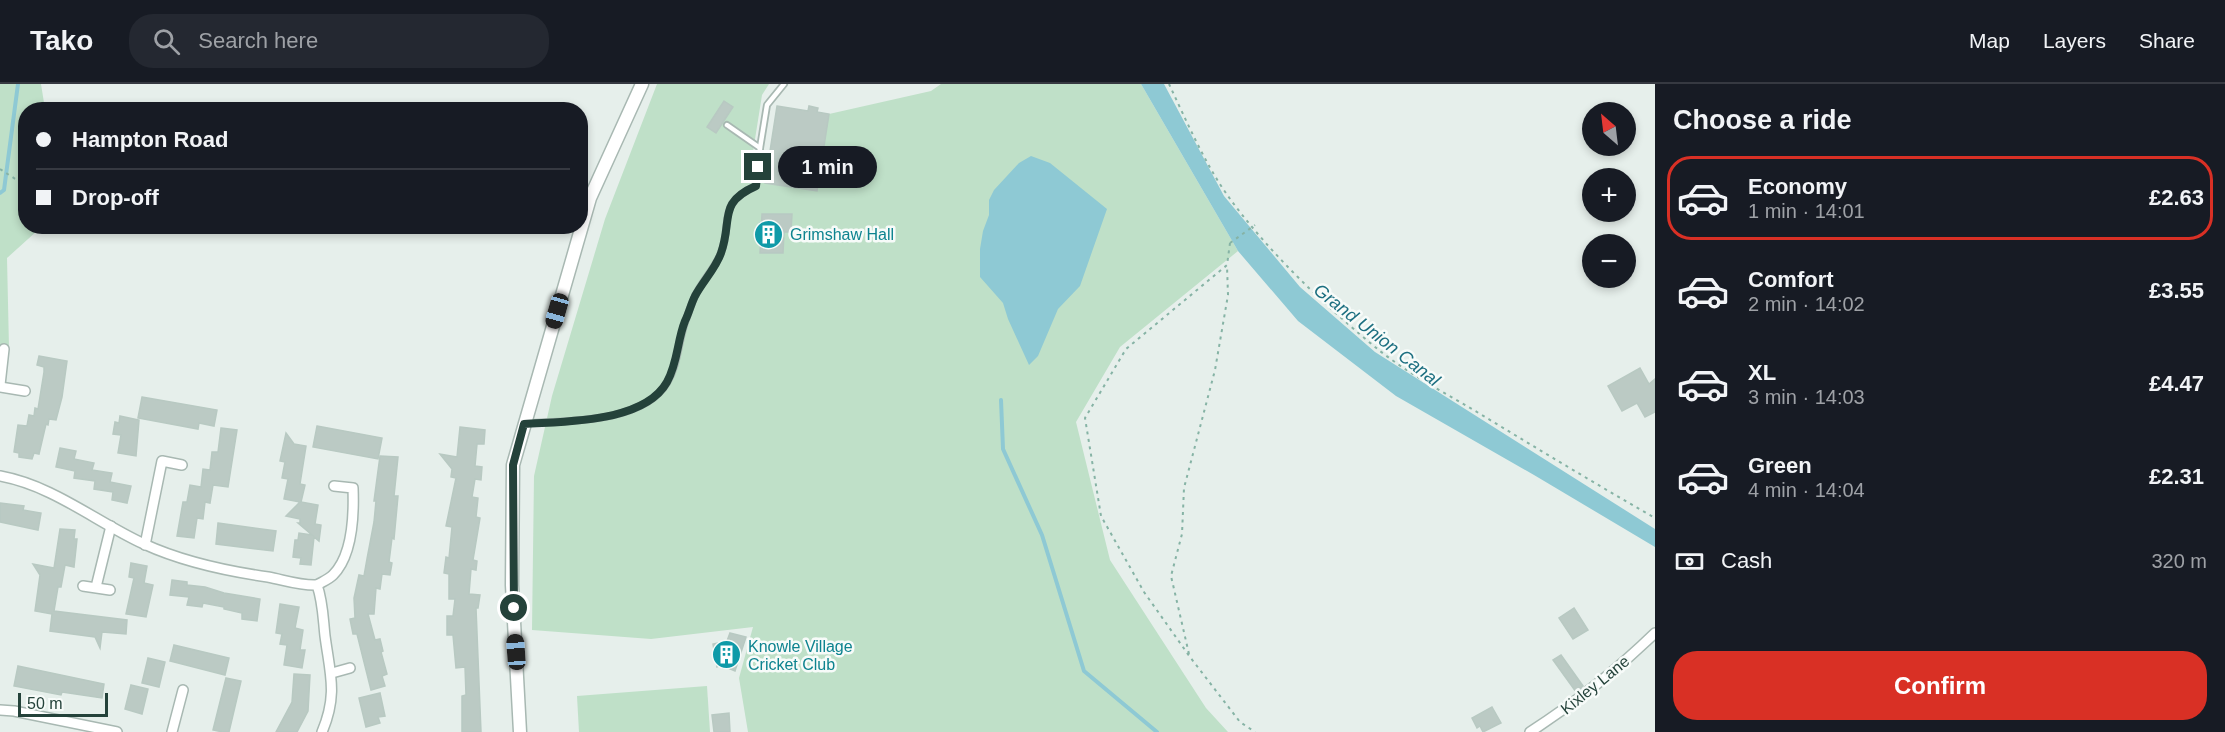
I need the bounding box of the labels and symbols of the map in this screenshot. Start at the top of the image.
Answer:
north arrow [1582,102,1636,156]
callout: 1 min [779,146,878,188]
route end [744,153,771,180]
building icon: Grimshaw Hall [753,218,785,250]
place label: Grimshaw Hall [790,226,894,243]
water label: Grand Union Canal [1310,280,1445,391]
car [543,291,571,331]
route start [500,594,527,621]
car [506,633,526,671]
place label: Knowle Village Cricket Club [748,638,853,673]
building icon: Knowle Village Cricket Club [711,639,743,671]
street label: Kixley Lane [1558,652,1633,718]
scale bar [18,690,108,718]

